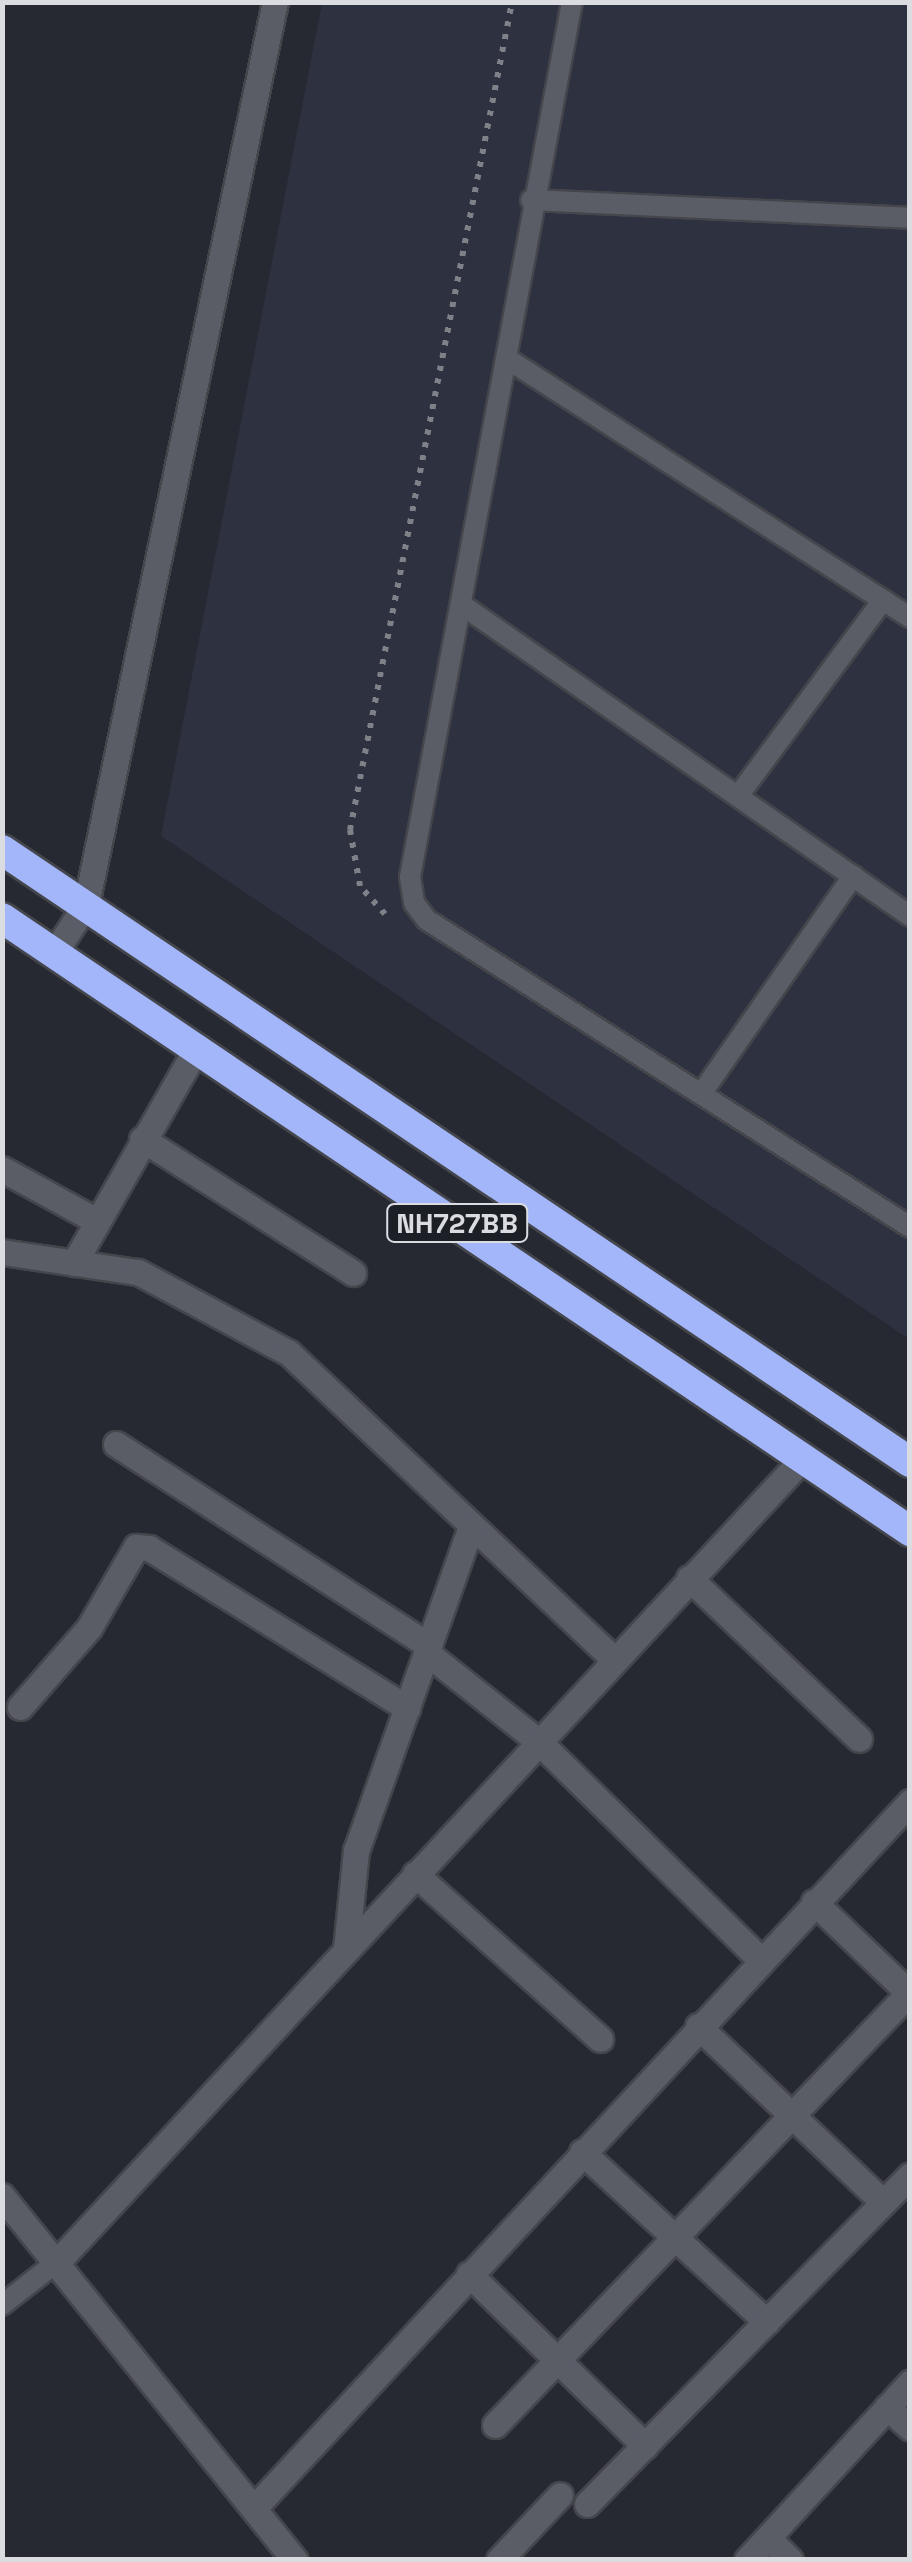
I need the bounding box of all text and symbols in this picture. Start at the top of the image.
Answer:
road number: NH727BB [384,1200,530,1246]

